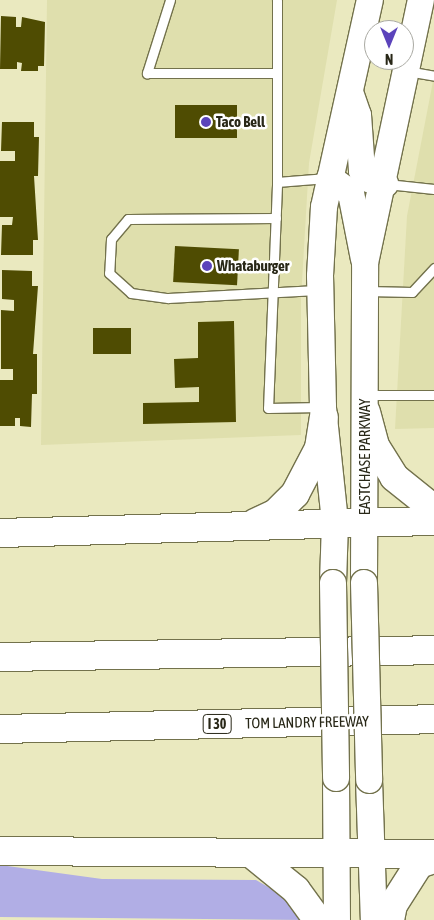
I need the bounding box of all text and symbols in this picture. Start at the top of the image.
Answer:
north arrow [364,20,414,70]
text: N [385,51,393,67]
place label: Taco Bell [216,113,265,131]
marker: Taco Bell [200,116,212,128]
place label: Whataburger [217,257,289,275]
marker: Whataburger [201,260,213,272]
street label: EASTCHASE PARKWAY [356,399,374,515]
road number: I 30 [202,712,232,736]
street label: TOM LANDRY FREEWAY [245,712,369,732]

